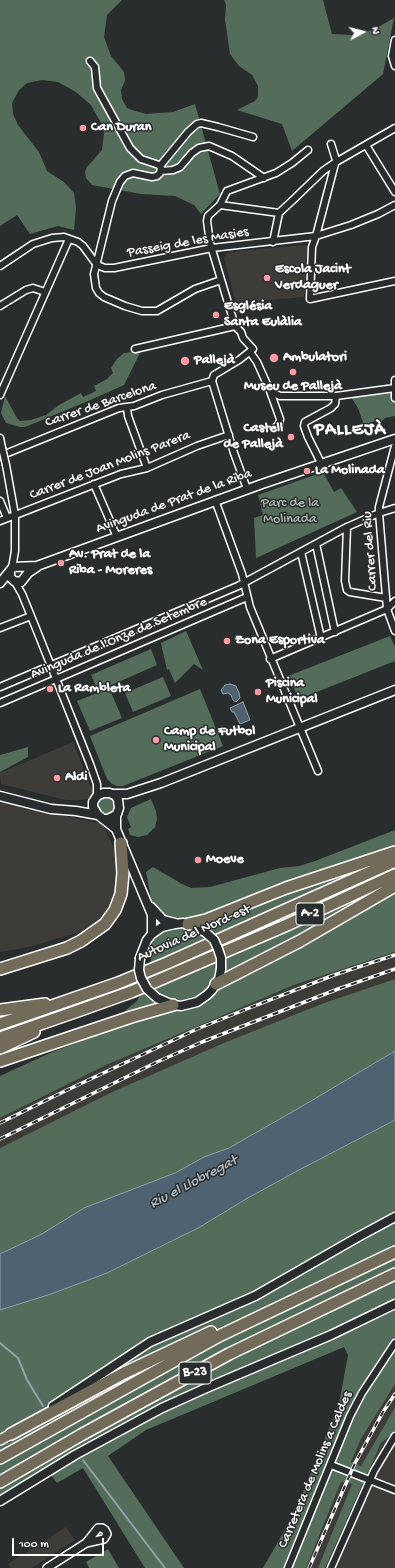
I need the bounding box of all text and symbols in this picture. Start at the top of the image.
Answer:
north arrow [343,12,383,52]
text: N [369,26,381,35]
place label: Can Duran [91,120,151,136]
marker: Can Duran [78,123,88,133]
street label: Passeig de les Masies [126,224,250,262]
place label: Escola Jacint Verdaguer [275,262,350,294]
marker: Escola Jacint Verdaguer [262,273,272,283]
place label: Església Santa Eulàlia [224,299,302,332]
marker: Església Santa Eulàlia [211,310,221,320]
place label: Ambulatori [283,350,347,366]
marker: Ambulatori [268,352,280,364]
place label: Pallejà [194,353,235,369]
marker: Pallejà [179,355,191,367]
marker: Museu de Pallejà [288,367,298,377]
street label: Carrer de Barcelona [43,378,159,432]
place label: Museu de Pallejà [244,379,342,395]
district label: PALLEJÀ [314,420,386,442]
place label: Castell de Pallejà [224,421,283,454]
street label: Carrer de Joan Molins Parera [27,428,193,504]
marker: Castell de Pallejà [286,432,296,442]
place label: La Molinada [315,463,385,479]
street label: Avinguda de Prat de la Riba [94,466,254,538]
marker: La Molinada [302,466,312,476]
park label: Parc de la Molinada [261,496,319,528]
street label: Carrer del Riu [360,511,382,591]
place label: Av. Prat de la Riba - Moreres [69,547,152,580]
marker: Av. Prat de la Riba - Moreres [56,558,66,568]
street label: Avinguda de l'Onze de Setembre [28,594,210,684]
place label: Zona Esportiva [235,633,325,649]
marker: Zona Esportiva [222,636,232,646]
place label: Piscina Municipal [266,676,318,708]
place label: La Rambleta [58,681,130,697]
marker: La Rambleta [45,684,55,694]
marker: Piscina Municipal [253,687,263,697]
place label: Camp de Futbol Municipal [164,724,255,756]
marker: Camp de Futbol Municipal [151,735,161,745]
place label: Aldi [65,770,88,786]
marker: Aldi [52,773,62,783]
place label: Moeve [206,852,244,868]
marker: Moeve [193,855,203,865]
street label: Autovia del Nord-est [135,902,253,966]
road number: A-2 [296,903,324,925]
water label: Riu el Llobregat [147,1152,241,1214]
road number: B-23 [179,1362,211,1384]
street label: Carretera de Molins a Caldes [275,1389,357,1551]
scale bar [14,1530,106,1556]
text: 100 m [19,1538,49,1552]

